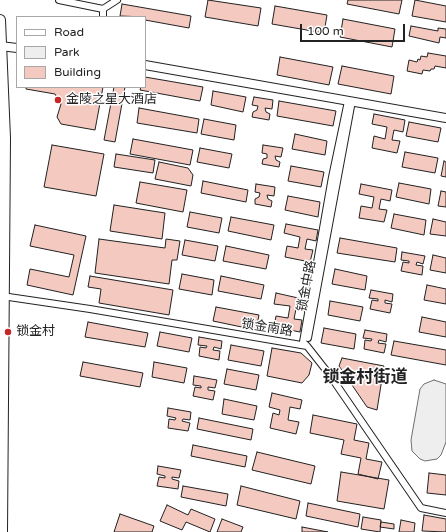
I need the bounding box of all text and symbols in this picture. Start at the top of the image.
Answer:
legend [16,16,146,88]
scale bar [302,16,407,42]
text: 100 m [307,24,344,38]
text: Road [54,25,84,39]
text: Park [54,45,80,59]
text: Building [54,65,101,79]
place label: 金陵之星大酒店 [66,92,157,108]
marker: 金陵之星大酒店 [53,95,63,105]
street label: 锁金中路 [294,259,320,313]
street label: 锁金南路 [240,316,294,340]
place label: 锁金村 [16,324,55,340]
marker: 锁金村 [3,327,13,337]
district label: 锁金村街道 [323,368,407,388]

